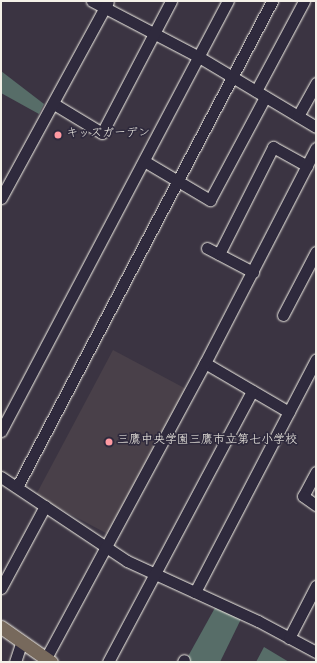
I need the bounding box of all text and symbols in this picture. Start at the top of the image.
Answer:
place label: キッズガーデン [66,128,150,142]
marker: キッズガーデン [53,130,63,140]
place label: 三鷹中央学園三鷹市立第七小学校 [117,435,297,449]
marker: 三鷹中央学園三鷹市立第七小学校 [104,437,114,447]

